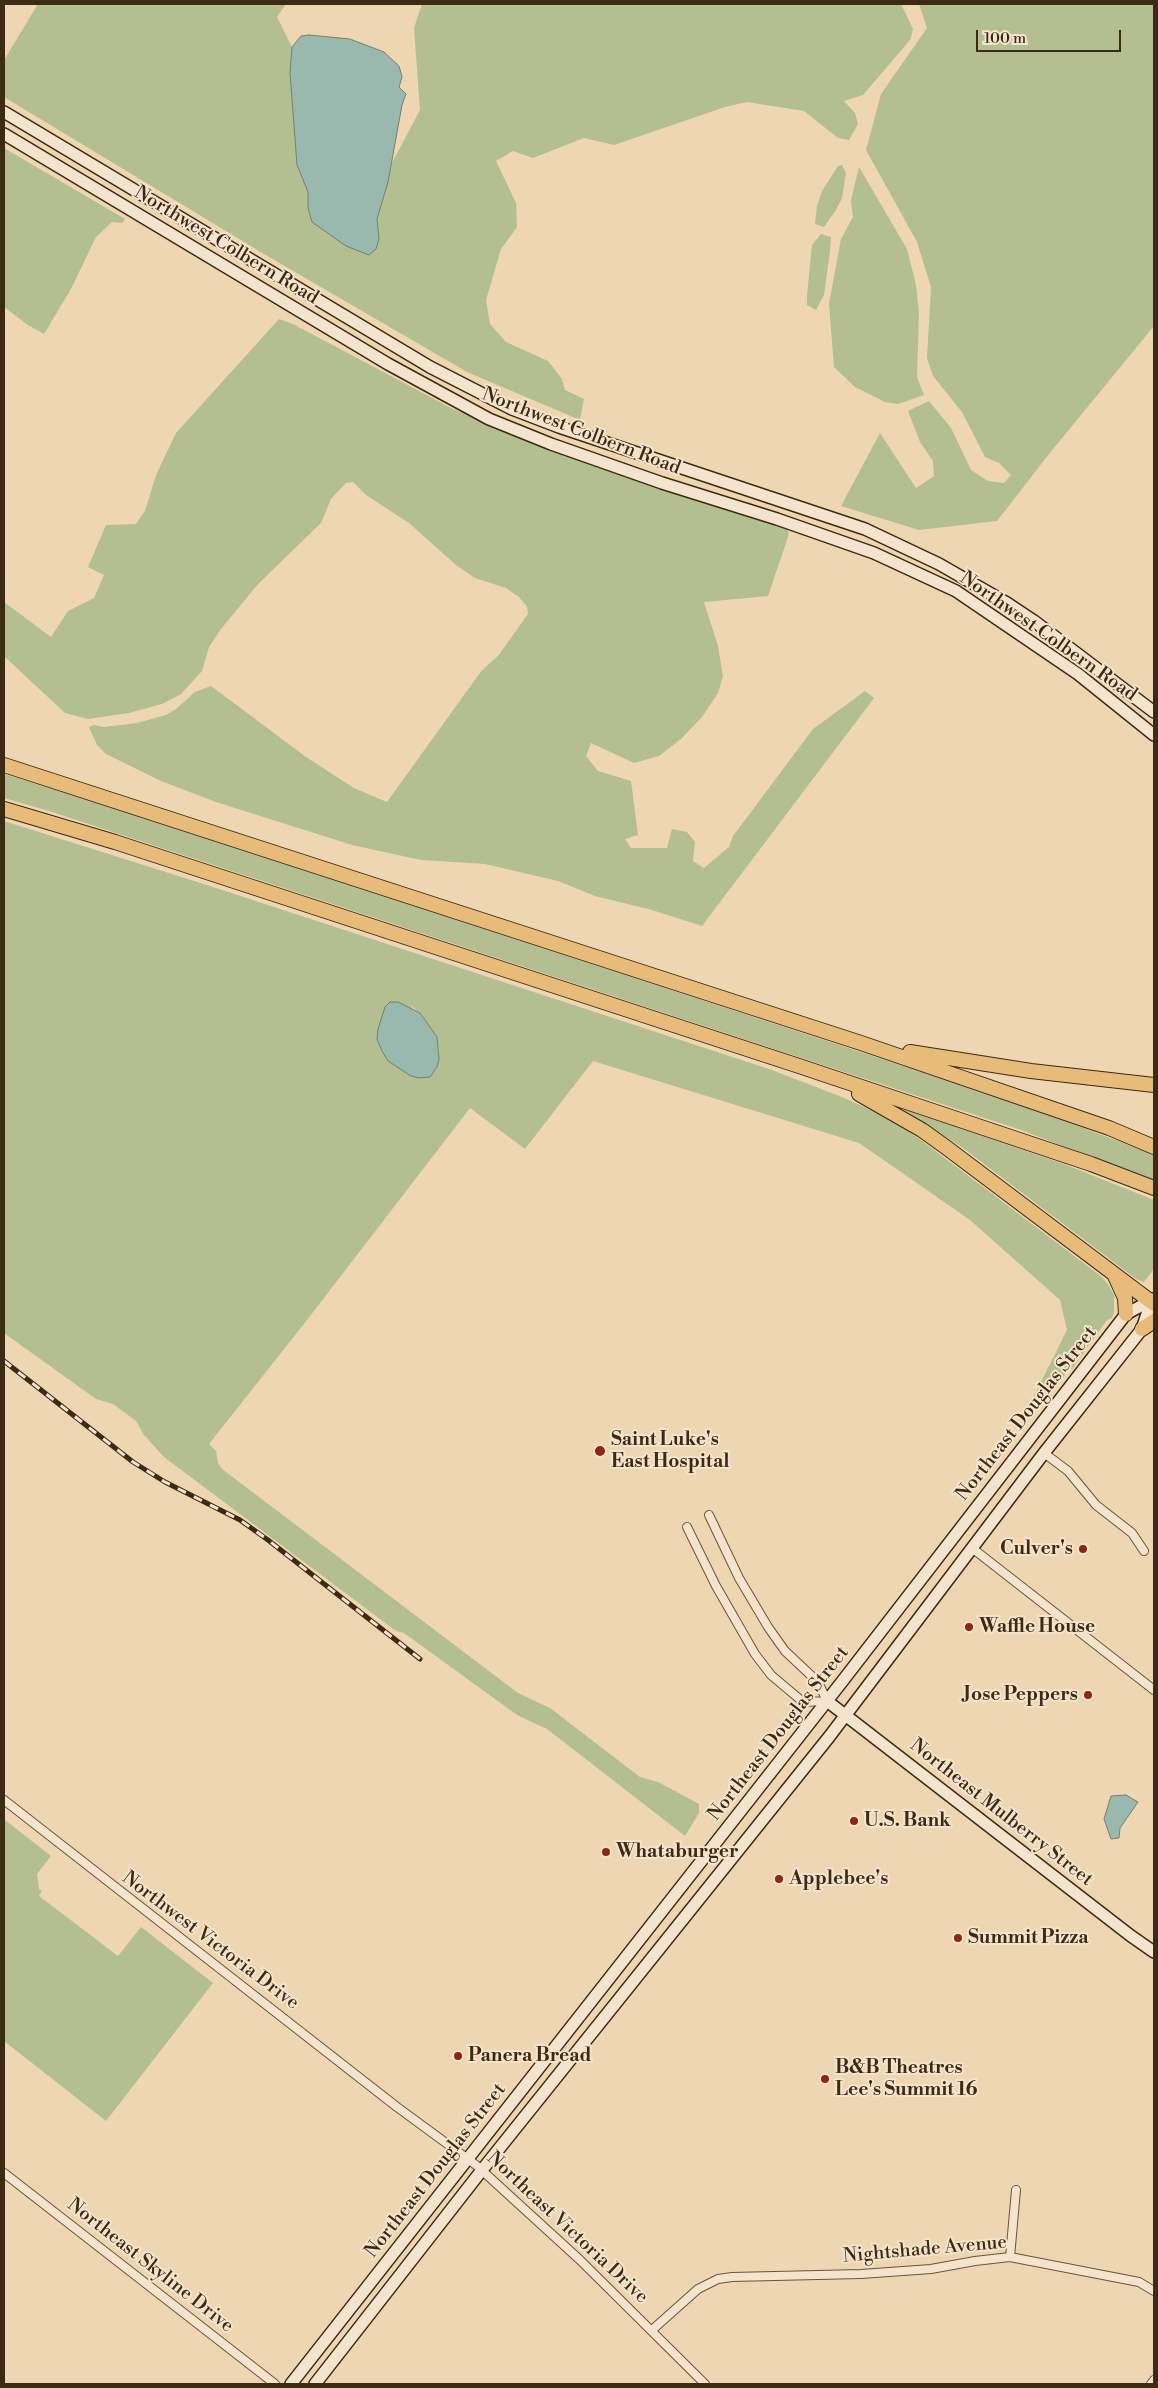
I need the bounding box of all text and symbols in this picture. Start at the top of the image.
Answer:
scale bar [978,20,1123,52]
text: 100 m [984,29,1026,48]
street label: Northwest Colbern Road [130,182,322,310]
street label: Northwest Colbern Road [479,384,683,480]
street label: Northwest Colbern Road [955,567,1141,707]
street label: Northeast Douglas Street [952,1322,1102,1506]
place label: Saint Luke's East Hospital [611,1429,730,1473]
marker: Saint Luke's East Hospital [593,1444,607,1458]
place label: Culver's [1000,1538,1073,1560]
marker: Culver's [1077,1543,1089,1555]
place label: Waffle House [979,1616,1095,1638]
marker: Waffle House [963,1621,975,1633]
street label: Northeast Douglas Street [704,1642,854,1826]
place label: Jose Peppers [964,1684,1078,1706]
marker: Jose Peppers [1082,1689,1094,1701]
street label: Northeast Mulberry Street [905,1734,1097,1892]
place label: U.S. Bank [864,1810,951,1832]
marker: U.S. Bank [848,1815,860,1827]
place label: Whataburger [616,1841,739,1863]
marker: Whataburger [600,1846,612,1858]
street label: Northwest Victoria Drive [117,1867,303,2015]
place label: Applebee's [789,1868,888,1890]
marker: Applebee's [773,1873,785,1885]
place label: Summit Pizza [968,1927,1089,1949]
marker: Summit Pizza [952,1932,964,1944]
place label: Panera Bread [468,2045,592,2067]
marker: Panera Bread [452,2050,464,2062]
place label: B&B Theatres Lee's Summit 16 [835,2057,977,2101]
marker: B&B Theatres Lee's Summit 16 [819,2073,831,2085]
street label: Northeast Douglas Street [361,2079,511,2263]
street label: Northeast Victoria Drive [482,2147,652,2309]
street label: Northeast Skyline Drive [62,2194,238,2338]
street label: Nightshade Avenue [842,2231,1008,2269]

